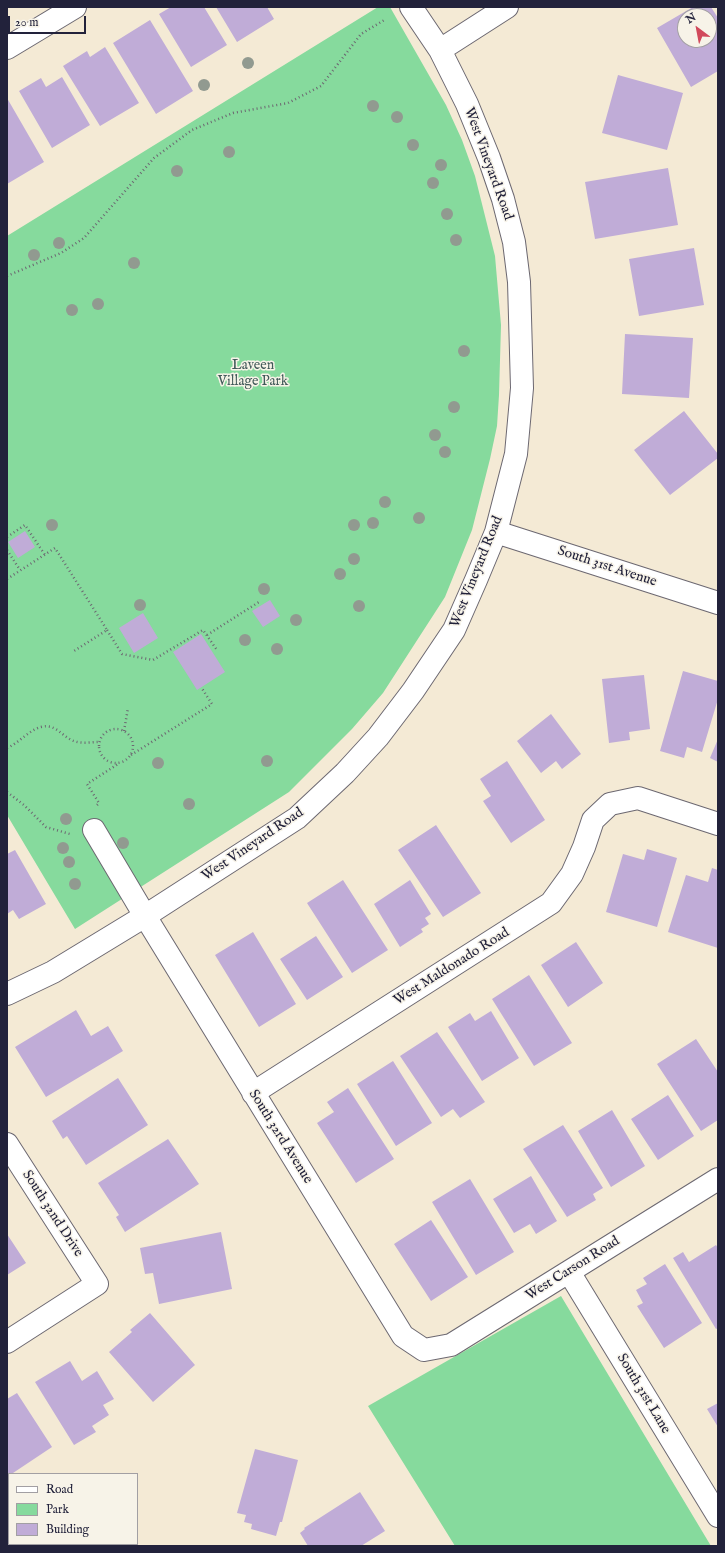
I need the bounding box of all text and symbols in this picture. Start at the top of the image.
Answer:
scale bar [10,8,88,34]
north arrow [677,8,717,48]
text: N [683,10,699,27]
text: 20 m [15,15,38,30]
street label: West Vineyard Road [460,105,516,223]
park label: Laveen Village Park [218,358,288,390]
street label: West Vineyard Road [447,514,507,630]
street label: South 31st Avenue [555,543,659,591]
street label: West Vineyard Road [199,805,307,885]
street label: West Maldonado Road [391,925,513,1009]
street label: South 32rd Avenue [244,1087,316,1187]
street label: South 32nd Drive [18,1168,86,1260]
street label: West Carson Road [523,1233,623,1305]
street label: South 31st Lane [613,1351,673,1437]
legend [8,1473,138,1545]
text: Road [46,1482,73,1497]
text: Park [46,1502,69,1517]
text: Building [46,1522,89,1537]

